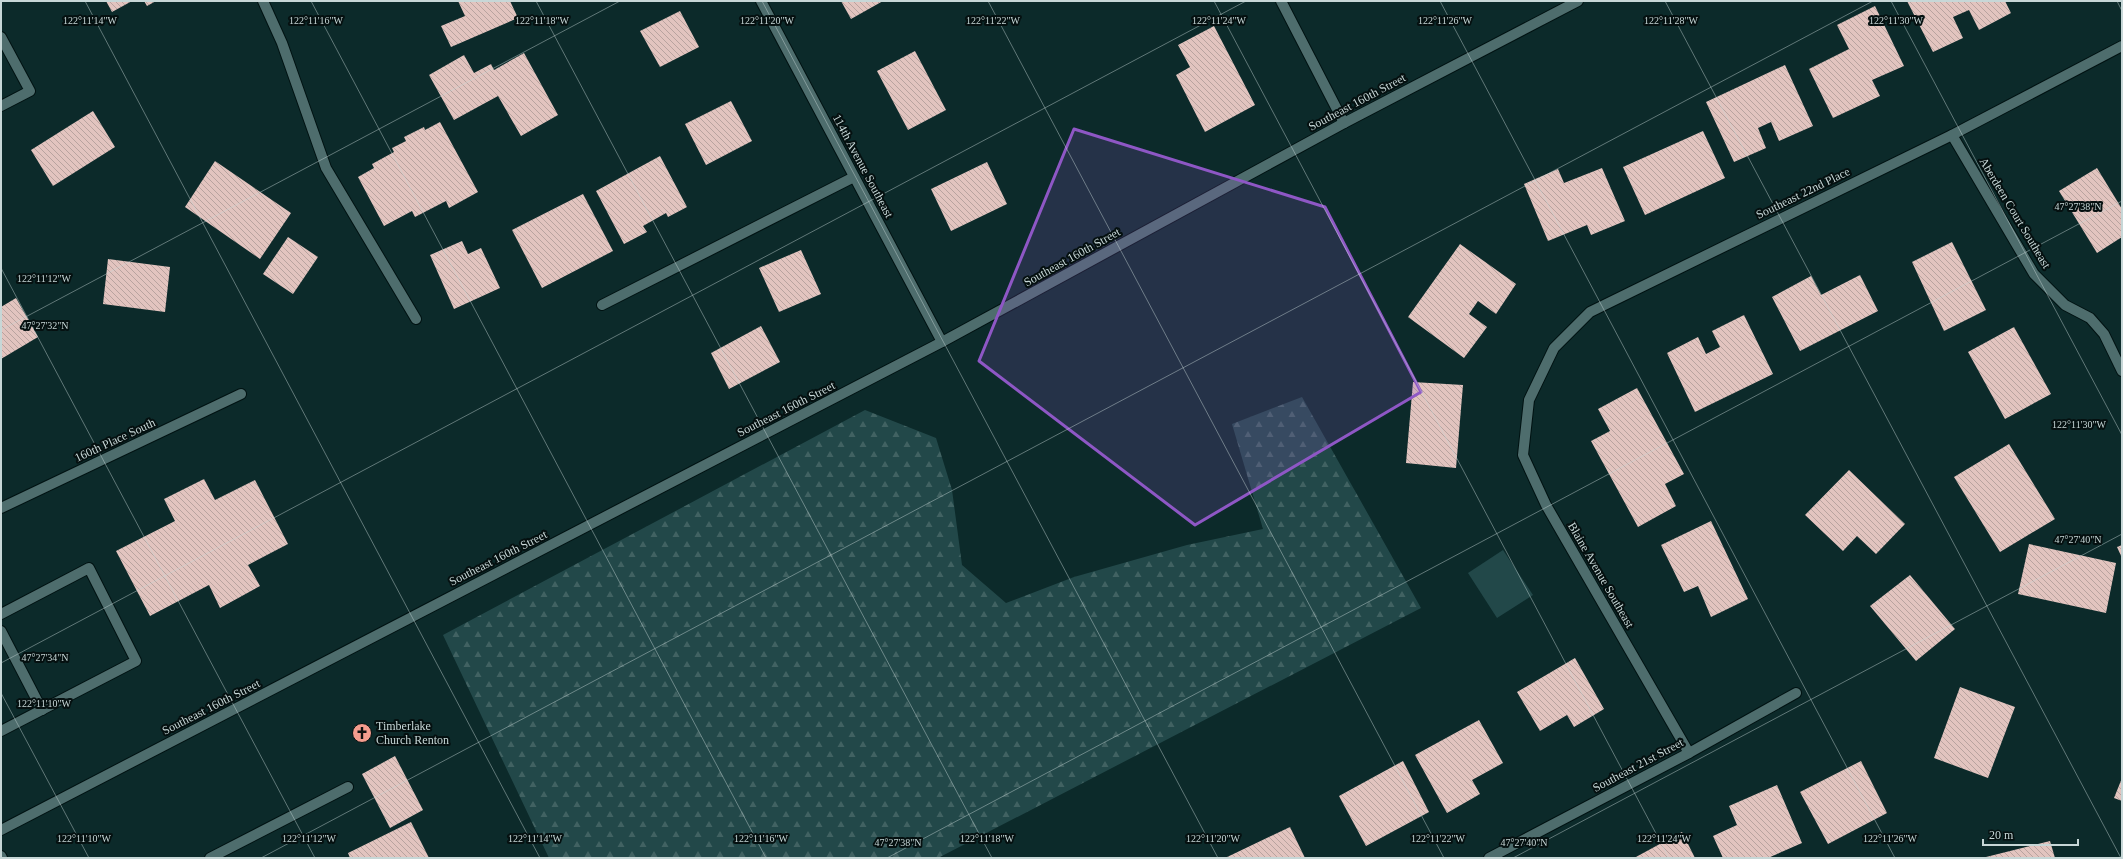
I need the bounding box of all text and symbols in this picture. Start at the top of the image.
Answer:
text: 122°11'14"W [63,15,118,26]
text: 122°11'16"W [289,15,344,26]
text: 122°11'18"W [515,15,570,26]
text: 122°11'20"W [740,15,795,26]
text: 122°11'22"W [966,15,1021,26]
text: 122°11'24"W [1192,15,1247,26]
text: 122°11'26"W [1418,15,1473,26]
text: 122°11'28"W [1644,15,1699,26]
text: 122°11'30"W [1869,15,1924,26]
street label: Southeast 160th Street [1306,70,1409,134]
street label: 114th Avenue Southeast [830,112,897,221]
street label: Aberdeen Court Southeast [1976,155,2054,271]
street label: Southeast 22nd Place [1754,164,1852,222]
text: 47°27'38"N [2054,201,2102,212]
street label: Southeast 160th Street [1021,224,1123,289]
text: 122°11'12"W [17,273,72,284]
text: 47°27'32"N [21,320,69,331]
street label: Southeast 160th Street [735,378,838,440]
street label: 160th Place South [72,415,158,465]
text: 122°11'30"W [2052,419,2107,430]
street label: Blaine Avenue Southeast [1565,520,1637,631]
street label: Southeast 160th Street [447,527,550,589]
text: 47°27'40"N [2054,534,2102,545]
text: 47°27'34"N [21,652,69,663]
street label: Southeast 160th Street [160,676,263,738]
text: 122°11'10"W [17,698,72,709]
place label: Timberlake Church Renton [376,719,449,747]
church icon: Timberlake Church Renton [351,722,373,744]
street label: Southeast 21st Street [1590,735,1686,795]
scale bar [1983,821,2078,847]
text: 20 m [1989,828,2014,842]
text: 122°11'10"W [57,833,112,844]
text: 122°11'12"W [282,833,337,844]
text: 122°11'14"W [508,833,563,844]
text: 122°11'16"W [734,833,789,844]
text: 122°11'18"W [960,833,1015,844]
text: 122°11'20"W [1186,833,1241,844]
text: 122°11'22"W [1411,833,1466,844]
text: 122°11'24"W [1637,833,1692,844]
text: 122°11'26"W [1863,833,1918,844]
text: 47°27'38"N [874,837,922,848]
text: 47°27'40"N [1500,837,1548,848]

